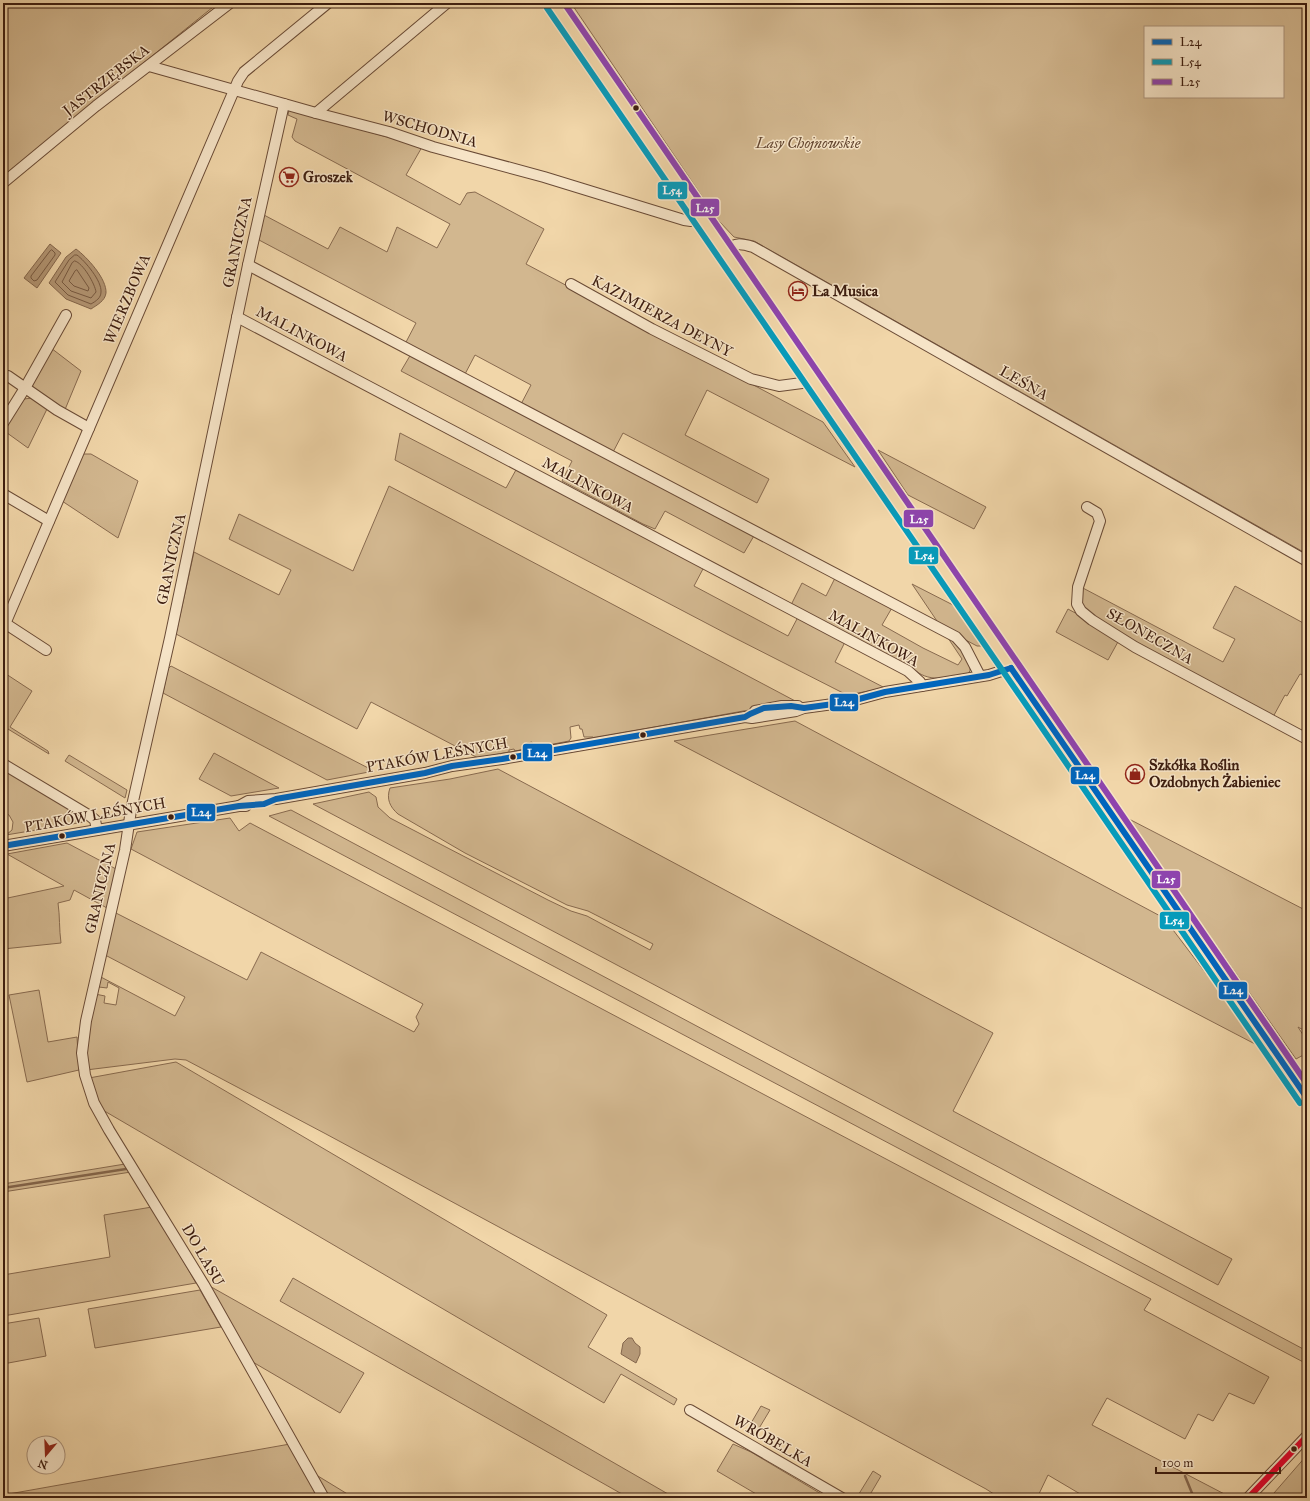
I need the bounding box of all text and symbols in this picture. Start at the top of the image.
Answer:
legend [1144,26,1284,98]
text: L24 [1180,35,1202,49]
street label: JASTRZĘBSKA [58,41,153,121]
text: L54 [1180,55,1201,69]
text: L25 [1180,75,1201,89]
unlabelled marker [631,103,641,113]
street label: WSCHODNIA [380,107,480,151]
park label: Lasy Chojnowskie [755,134,861,152]
supermarket icon: Groszek [278,166,300,188]
place label: Groszek [303,168,354,186]
line badge: L54 [657,181,688,200]
text: L54 [662,184,682,198]
street label: GRANICZNA [219,195,255,289]
line badge: L25 [690,198,720,217]
text: L25 [696,202,715,215]
street label: WIERZBOWA [100,251,154,347]
street label: KAZIMIERZA DEYNY [589,271,736,361]
hotel icon: La Musica [787,280,809,302]
place label: La Musica [812,282,879,300]
street label: MALINKOWA [253,302,351,366]
street label: LEŚNA [996,361,1052,404]
street label: MALINKOWA [539,453,637,517]
line badge: L25 [903,509,934,528]
street label: GRANICZNA [153,512,189,606]
text: L25 [910,513,929,526]
line badge: L54 [908,546,939,565]
text: L54 [914,549,934,563]
street label: SŁONECZNA [1104,604,1196,668]
street label: MALINKOWA [826,606,922,670]
line badge: L24 [829,693,859,712]
text: L24 [834,696,855,710]
unlabelled marker [638,730,648,740]
street label: PTAKÓW LEŚNYCH [365,733,509,776]
line badge: L24 [522,743,553,762]
text: L24 [527,747,548,761]
unlabelled marker [508,752,518,762]
place label: Szkółka Roślin Ozdobnych Żabieniec [1149,756,1281,792]
shop icon: Szkółka Roślin Ozdobnych Żabieniec [1124,763,1146,785]
line badge: L24 [1070,766,1100,785]
text: L24 [1075,769,1096,783]
street label: PTAKÓW LEŚNYCH [23,793,167,836]
line badge: L24 [186,803,216,822]
text: L24 [191,806,212,820]
unlabelled marker [166,812,176,822]
unlabelled marker [57,831,67,841]
street label: GRANICZNA [81,841,119,935]
line badge: L25 [1151,870,1181,889]
text: L25 [1157,873,1176,886]
line badge: L54 [1159,911,1190,930]
text: L54 [1164,914,1184,928]
line badge: L24 [1218,981,1248,1000]
text: L24 [1223,984,1244,998]
street label: DO LASU [178,1221,228,1289]
street label: WRÓBELKA [730,1410,816,1471]
north arrow [26,1435,66,1475]
unlabelled marker [1289,1444,1299,1454]
scale bar [1156,1449,1280,1475]
text: N [36,1456,49,1472]
text: 100 m [1162,1456,1193,1470]

